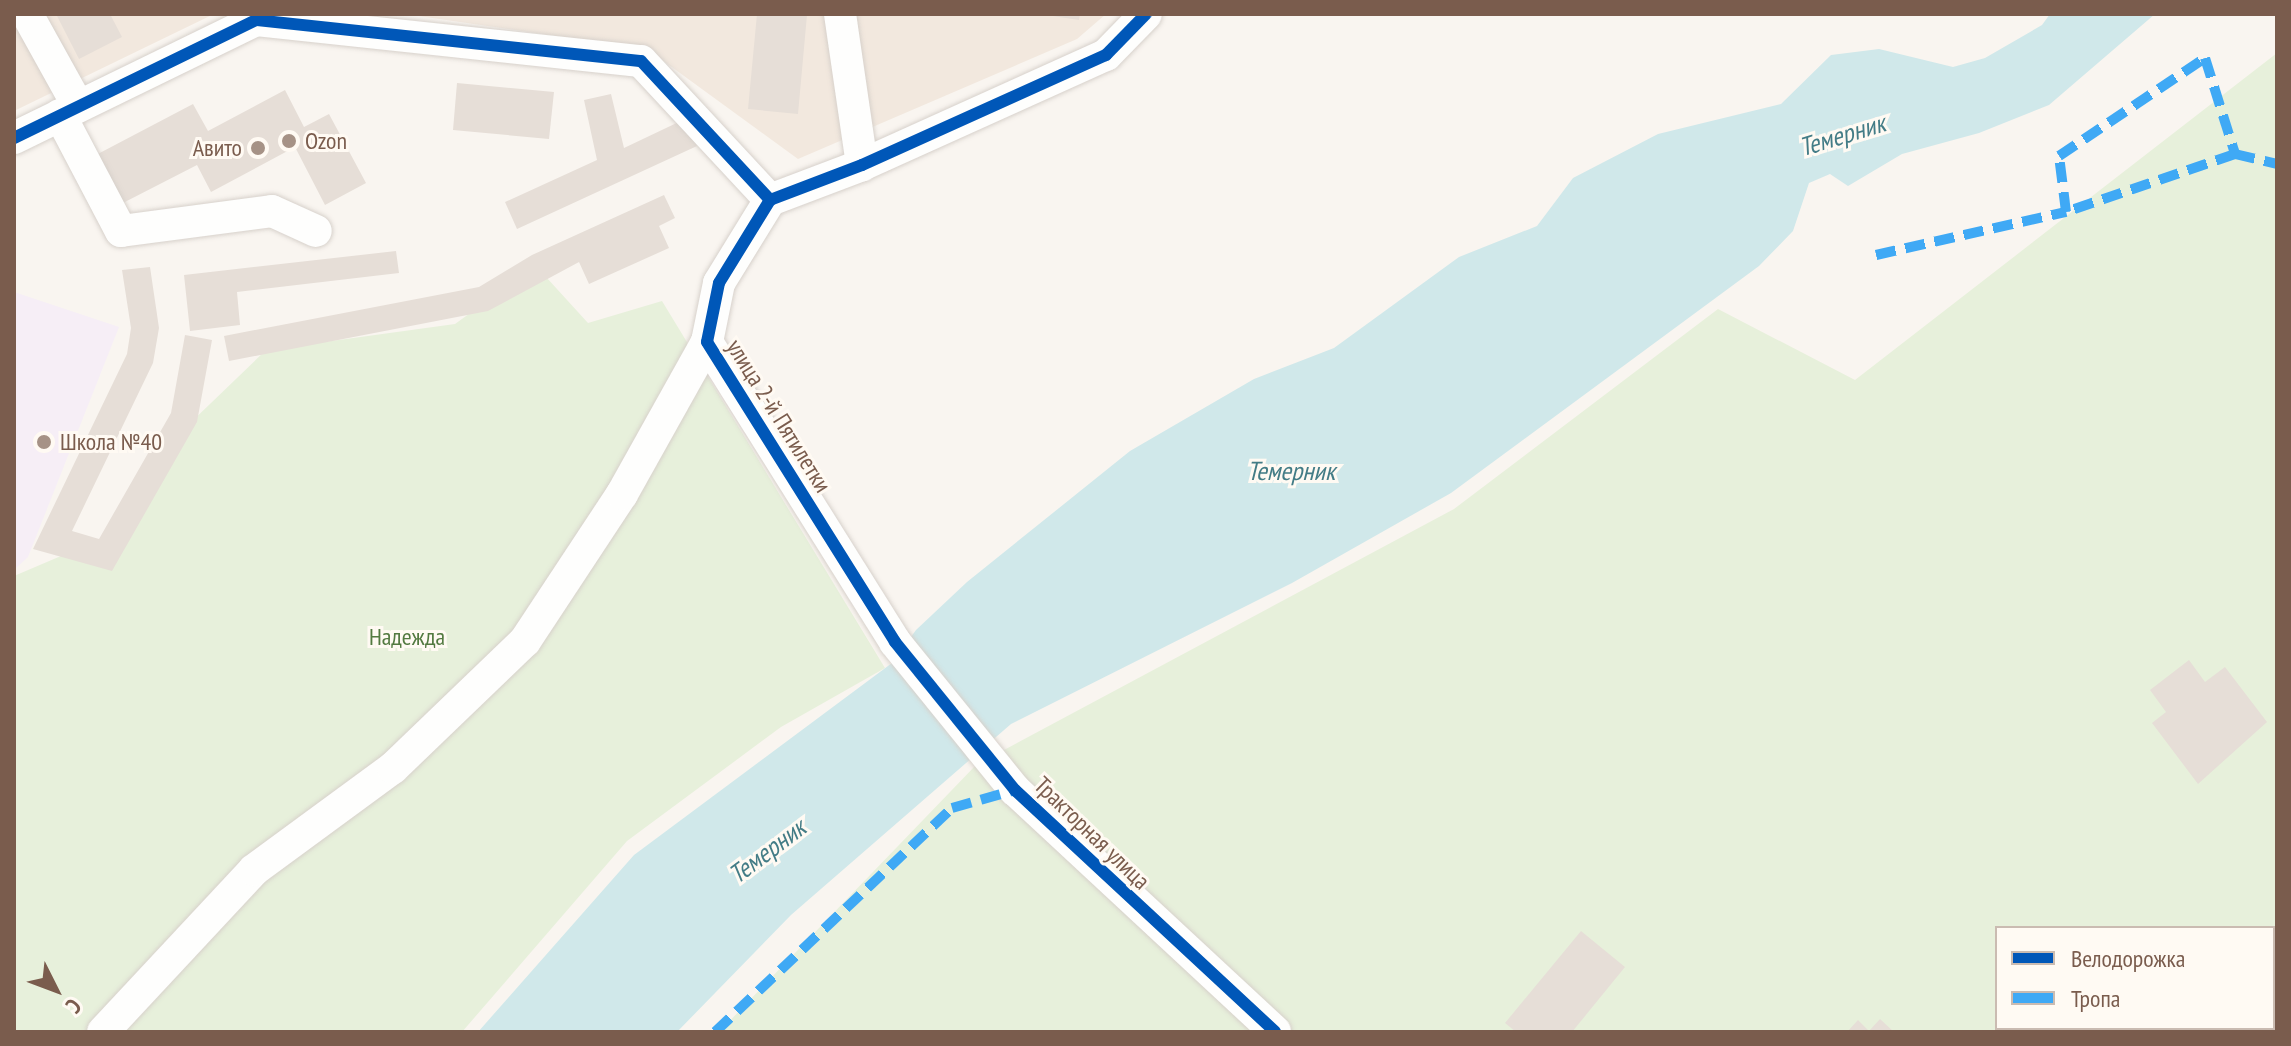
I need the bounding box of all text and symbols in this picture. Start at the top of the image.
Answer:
water label: Темерник [1795,107,1889,163]
place label: Ozon [305,127,347,155]
marker: Ozon [280,132,298,150]
place label: Авито [193,134,242,162]
marker: Авито [249,139,267,157]
street label: улица 2-й Пятилетки [720,334,838,498]
place label: Школа №40 [60,428,162,456]
marker: Школа №40 [35,433,53,451]
water label: Темерник [1247,455,1335,487]
park label: Надежда [369,623,445,651]
street label: Тракторная улица [1028,771,1156,895]
water label: Темерник [722,812,812,890]
legend [1995,926,2275,1030]
text: Велодорожка [2071,943,2185,974]
north arrow [16,950,96,1030]
text: Тропа [2071,983,2120,1014]
text: С [60,993,88,1019]

